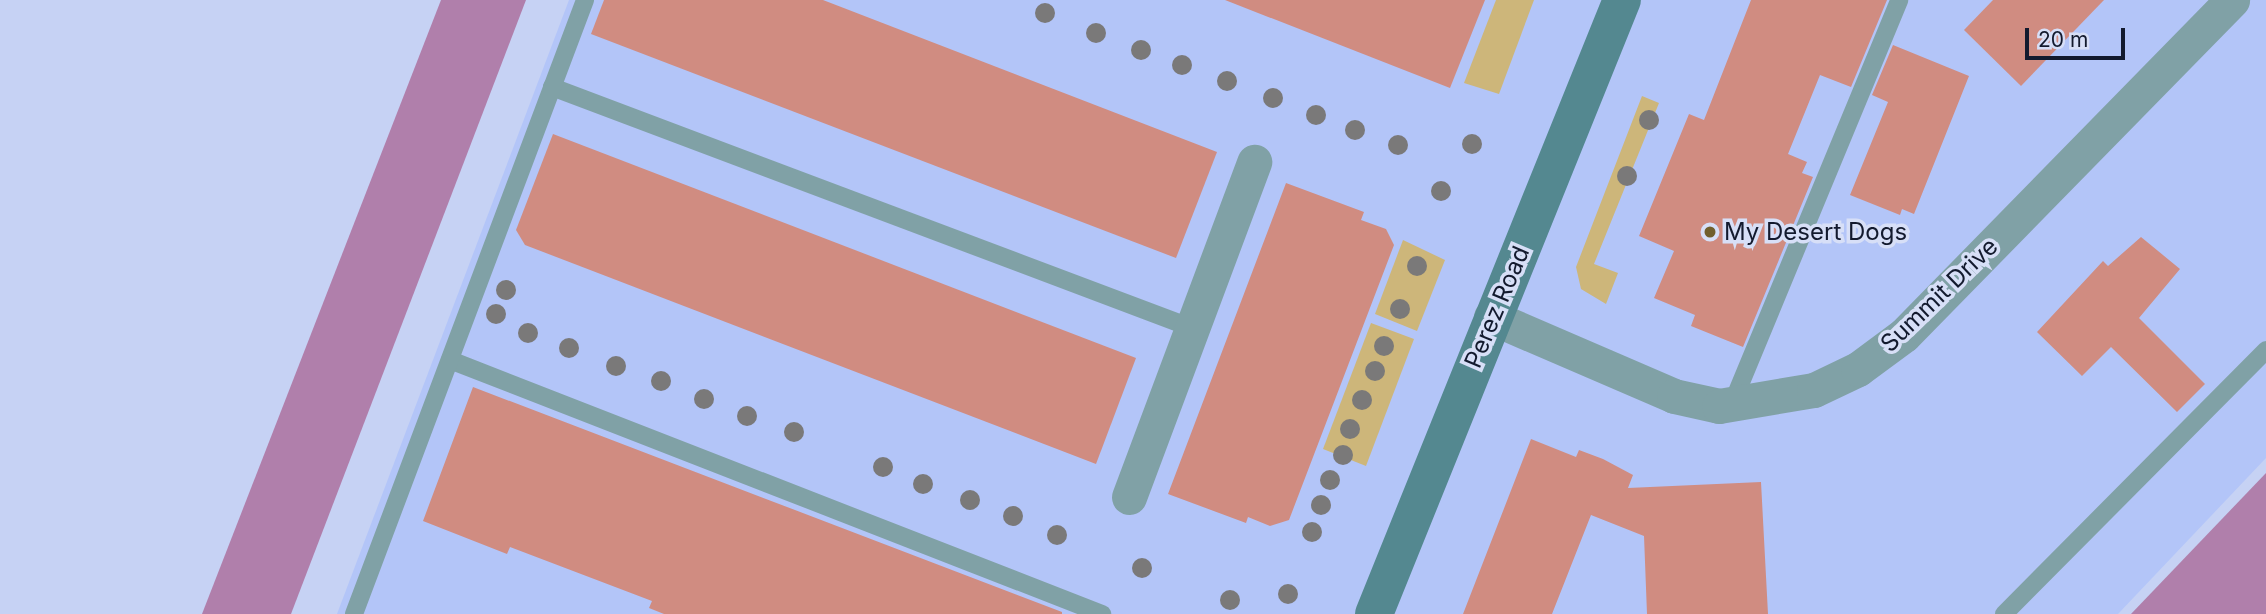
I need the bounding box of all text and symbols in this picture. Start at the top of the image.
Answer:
scale bar [2028,14,2128,58]
text: 20 m [2038,27,2088,52]
place label: My Desert Dogs [1724,218,1907,246]
marker: My Desert Dogs [1702,224,1718,240]
street label: Summit Drive [1874,232,2004,358]
street label: Perez Road [1458,242,1536,372]

